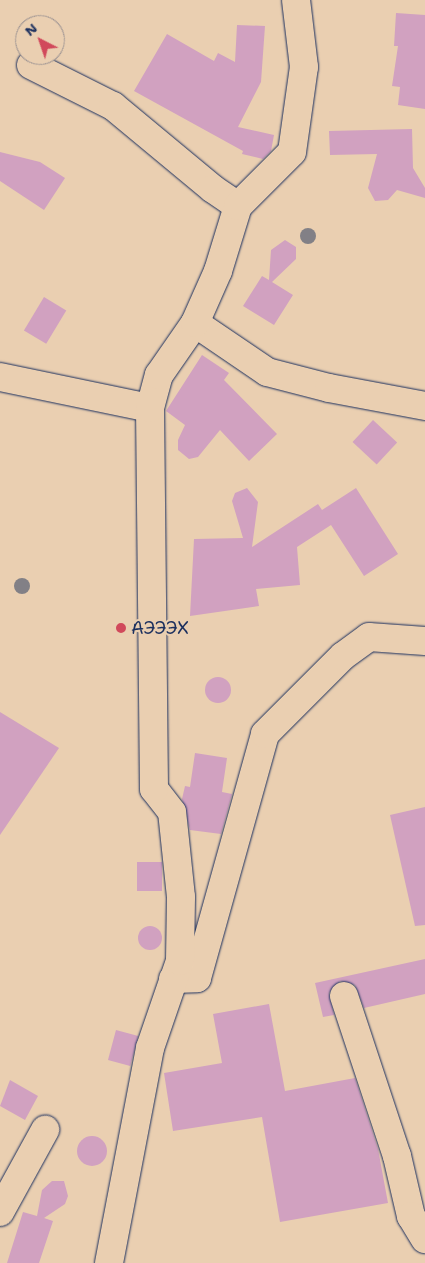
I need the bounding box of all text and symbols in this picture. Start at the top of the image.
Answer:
north arrow [15,15,65,65]
text: N [21,19,41,40]
place label: АЭЭЭХ [131,617,189,639]
marker: АЭЭЭХ [115,622,127,634]

